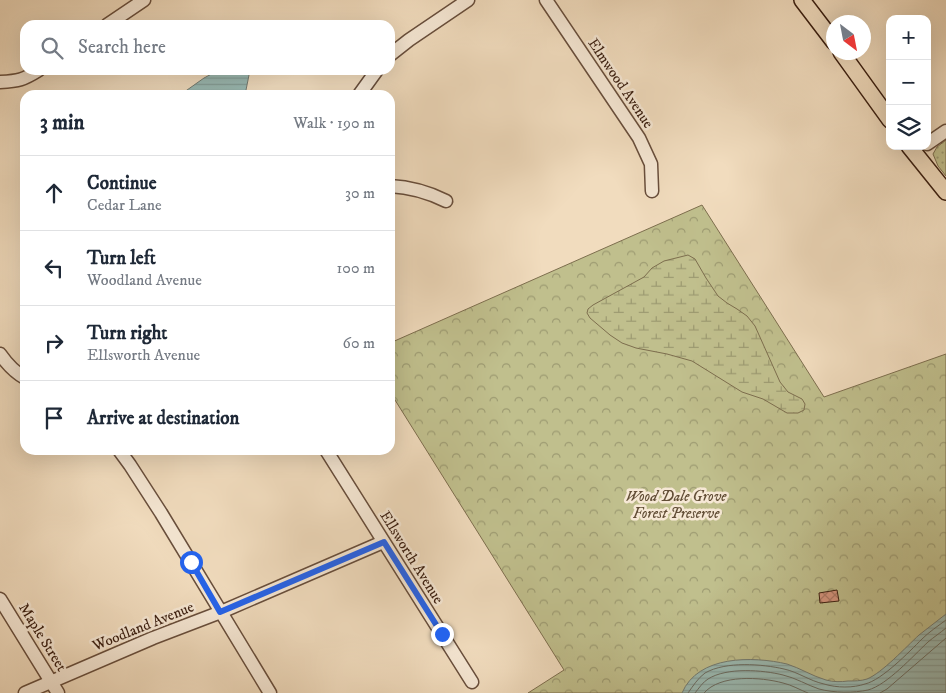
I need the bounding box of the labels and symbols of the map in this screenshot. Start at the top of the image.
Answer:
north arrow [826,15,871,60]
street label: Elmwood Avenue [584,35,658,132]
park label: Wood Dale Grove Forest Preserve [626,487,727,523]
street label: Ellsworth Avenue [375,507,448,607]
route start [180,551,203,574]
street label: Woodland Avenue [89,597,197,656]
street label: Maple Street [14,600,71,675]
route end [431,623,454,646]

